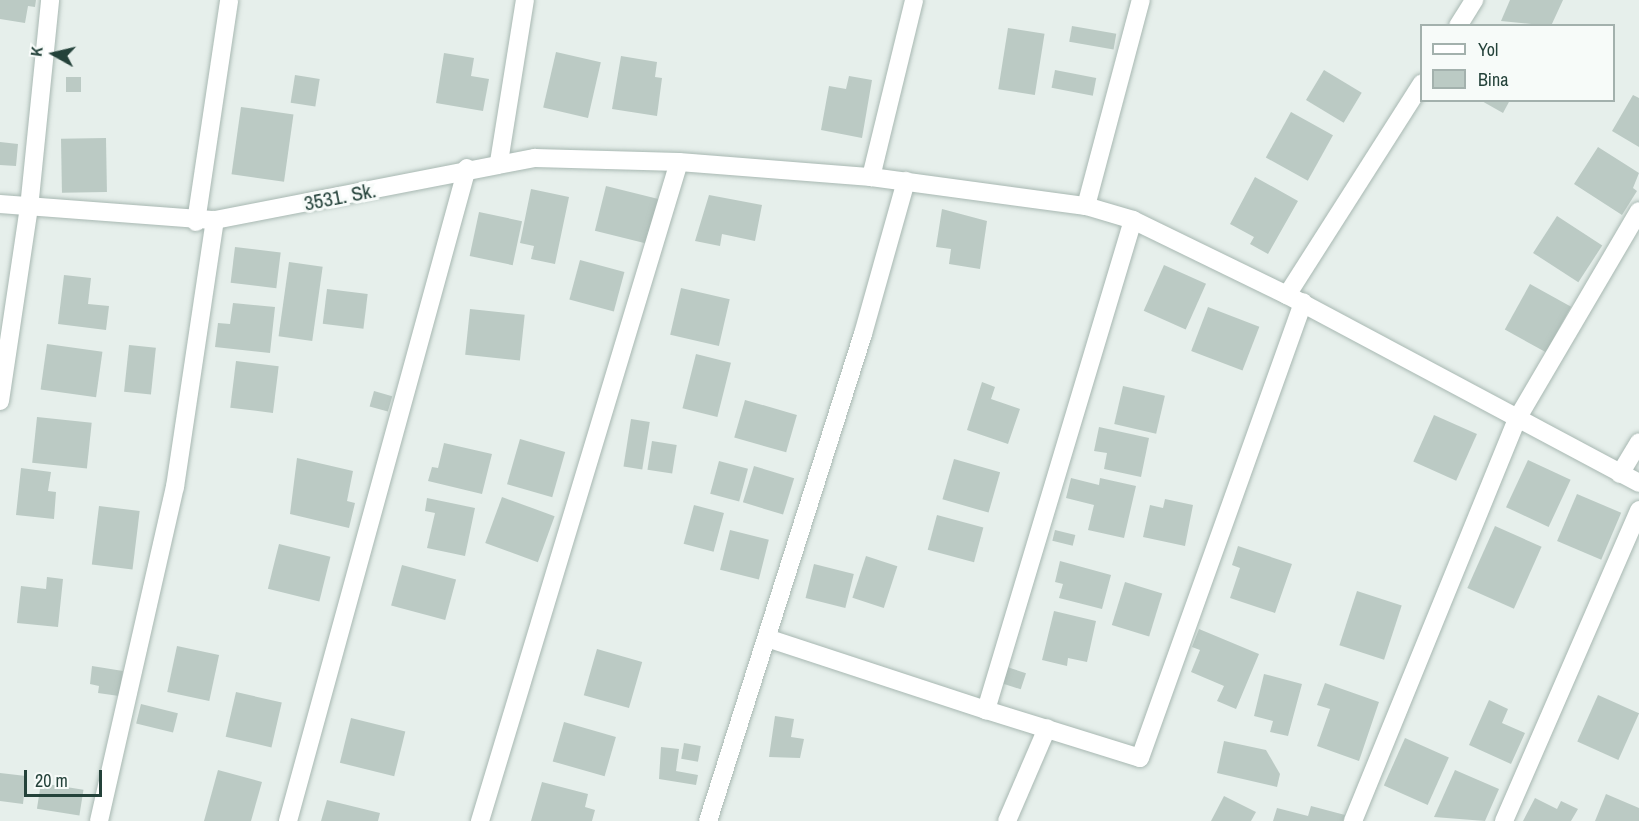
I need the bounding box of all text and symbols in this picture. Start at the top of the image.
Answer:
north arrow [24,24,84,84]
legend [1420,24,1615,102]
text: Yol [1478,37,1498,62]
text: K [25,45,48,58]
text: Bina [1478,67,1508,92]
street label: 3531. Sk. [302,178,378,216]
scale bar [27,758,105,796]
text: 20 m [35,768,68,793]

